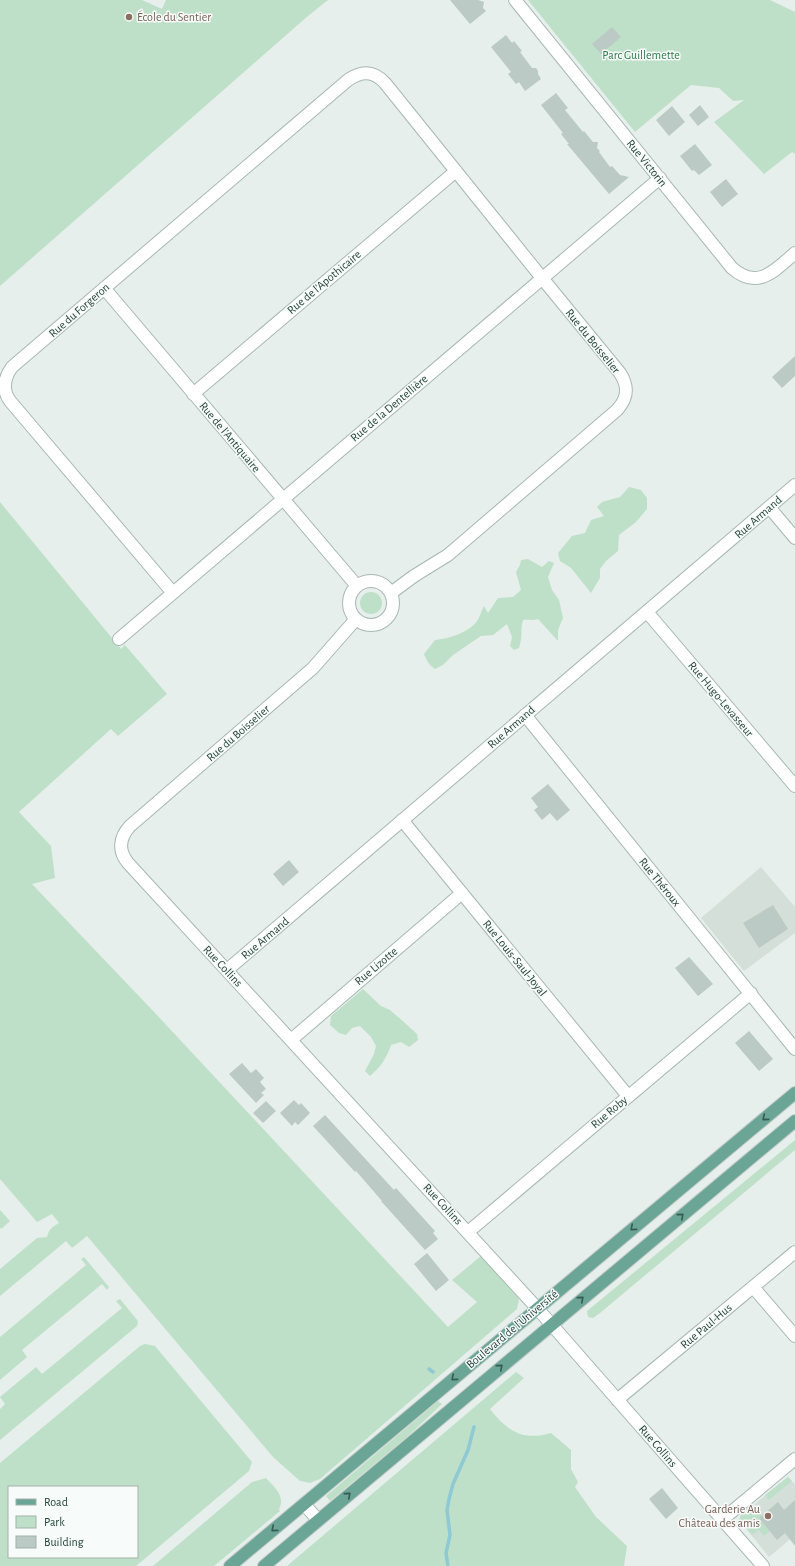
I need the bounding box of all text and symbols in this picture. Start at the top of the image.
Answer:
place label: École du Sentier [137,10,211,23]
marker: École du Sentier [124,12,134,22]
park label: Parc Guillemette [602,49,680,61]
street label: Rue Victorin [624,137,670,189]
street label: Rue de l'Apothicaire [285,248,363,316]
street label: Rue du Forgeron [46,281,112,339]
street label: Rue du Boisselier [563,306,623,376]
street label: Rue de la Dentellière [348,372,430,444]
street label: Rue de l'Antiquaire [197,399,263,475]
street label: Rue Armand [732,493,784,541]
street label: Rue Hugo-Levasseur [686,659,756,739]
street label: Rue du Boisselier [204,702,272,763]
street label: Rue Armand [485,703,537,751]
street label: Rue Théroux [637,855,683,909]
street label: Rue Armand [239,915,291,961]
street label: Rue Louis-Saul-Joyal [480,918,549,999]
street label: Rue Collins [201,943,245,989]
street label: Rue Lizotte [352,945,400,987]
street label: Rue Roby [589,1093,630,1131]
one-way arrow [762,1113,770,1120]
street label: Rue Collins [421,1181,465,1227]
one-way arrow [677,1213,684,1220]
one-way arrow [630,1223,638,1230]
street label: Boulevard de l'Université [464,1287,560,1371]
one-way arrow [577,1296,584,1303]
street label: Rue Paul-Hus [678,1301,734,1351]
one-way arrow [496,1365,503,1372]
one-way arrow [451,1373,459,1380]
street label: Rue Collins [637,1423,679,1469]
legend [8,1486,138,1558]
one-way arrow [344,1493,351,1500]
text: Road [44,1496,68,1508]
place label: Garderie Au Château des amis [679,1503,760,1529]
marker: Garderie Au Château des amis [763,1511,773,1521]
text: Park [44,1516,65,1528]
one-way arrow [272,1525,279,1532]
text: Building [44,1536,84,1548]

